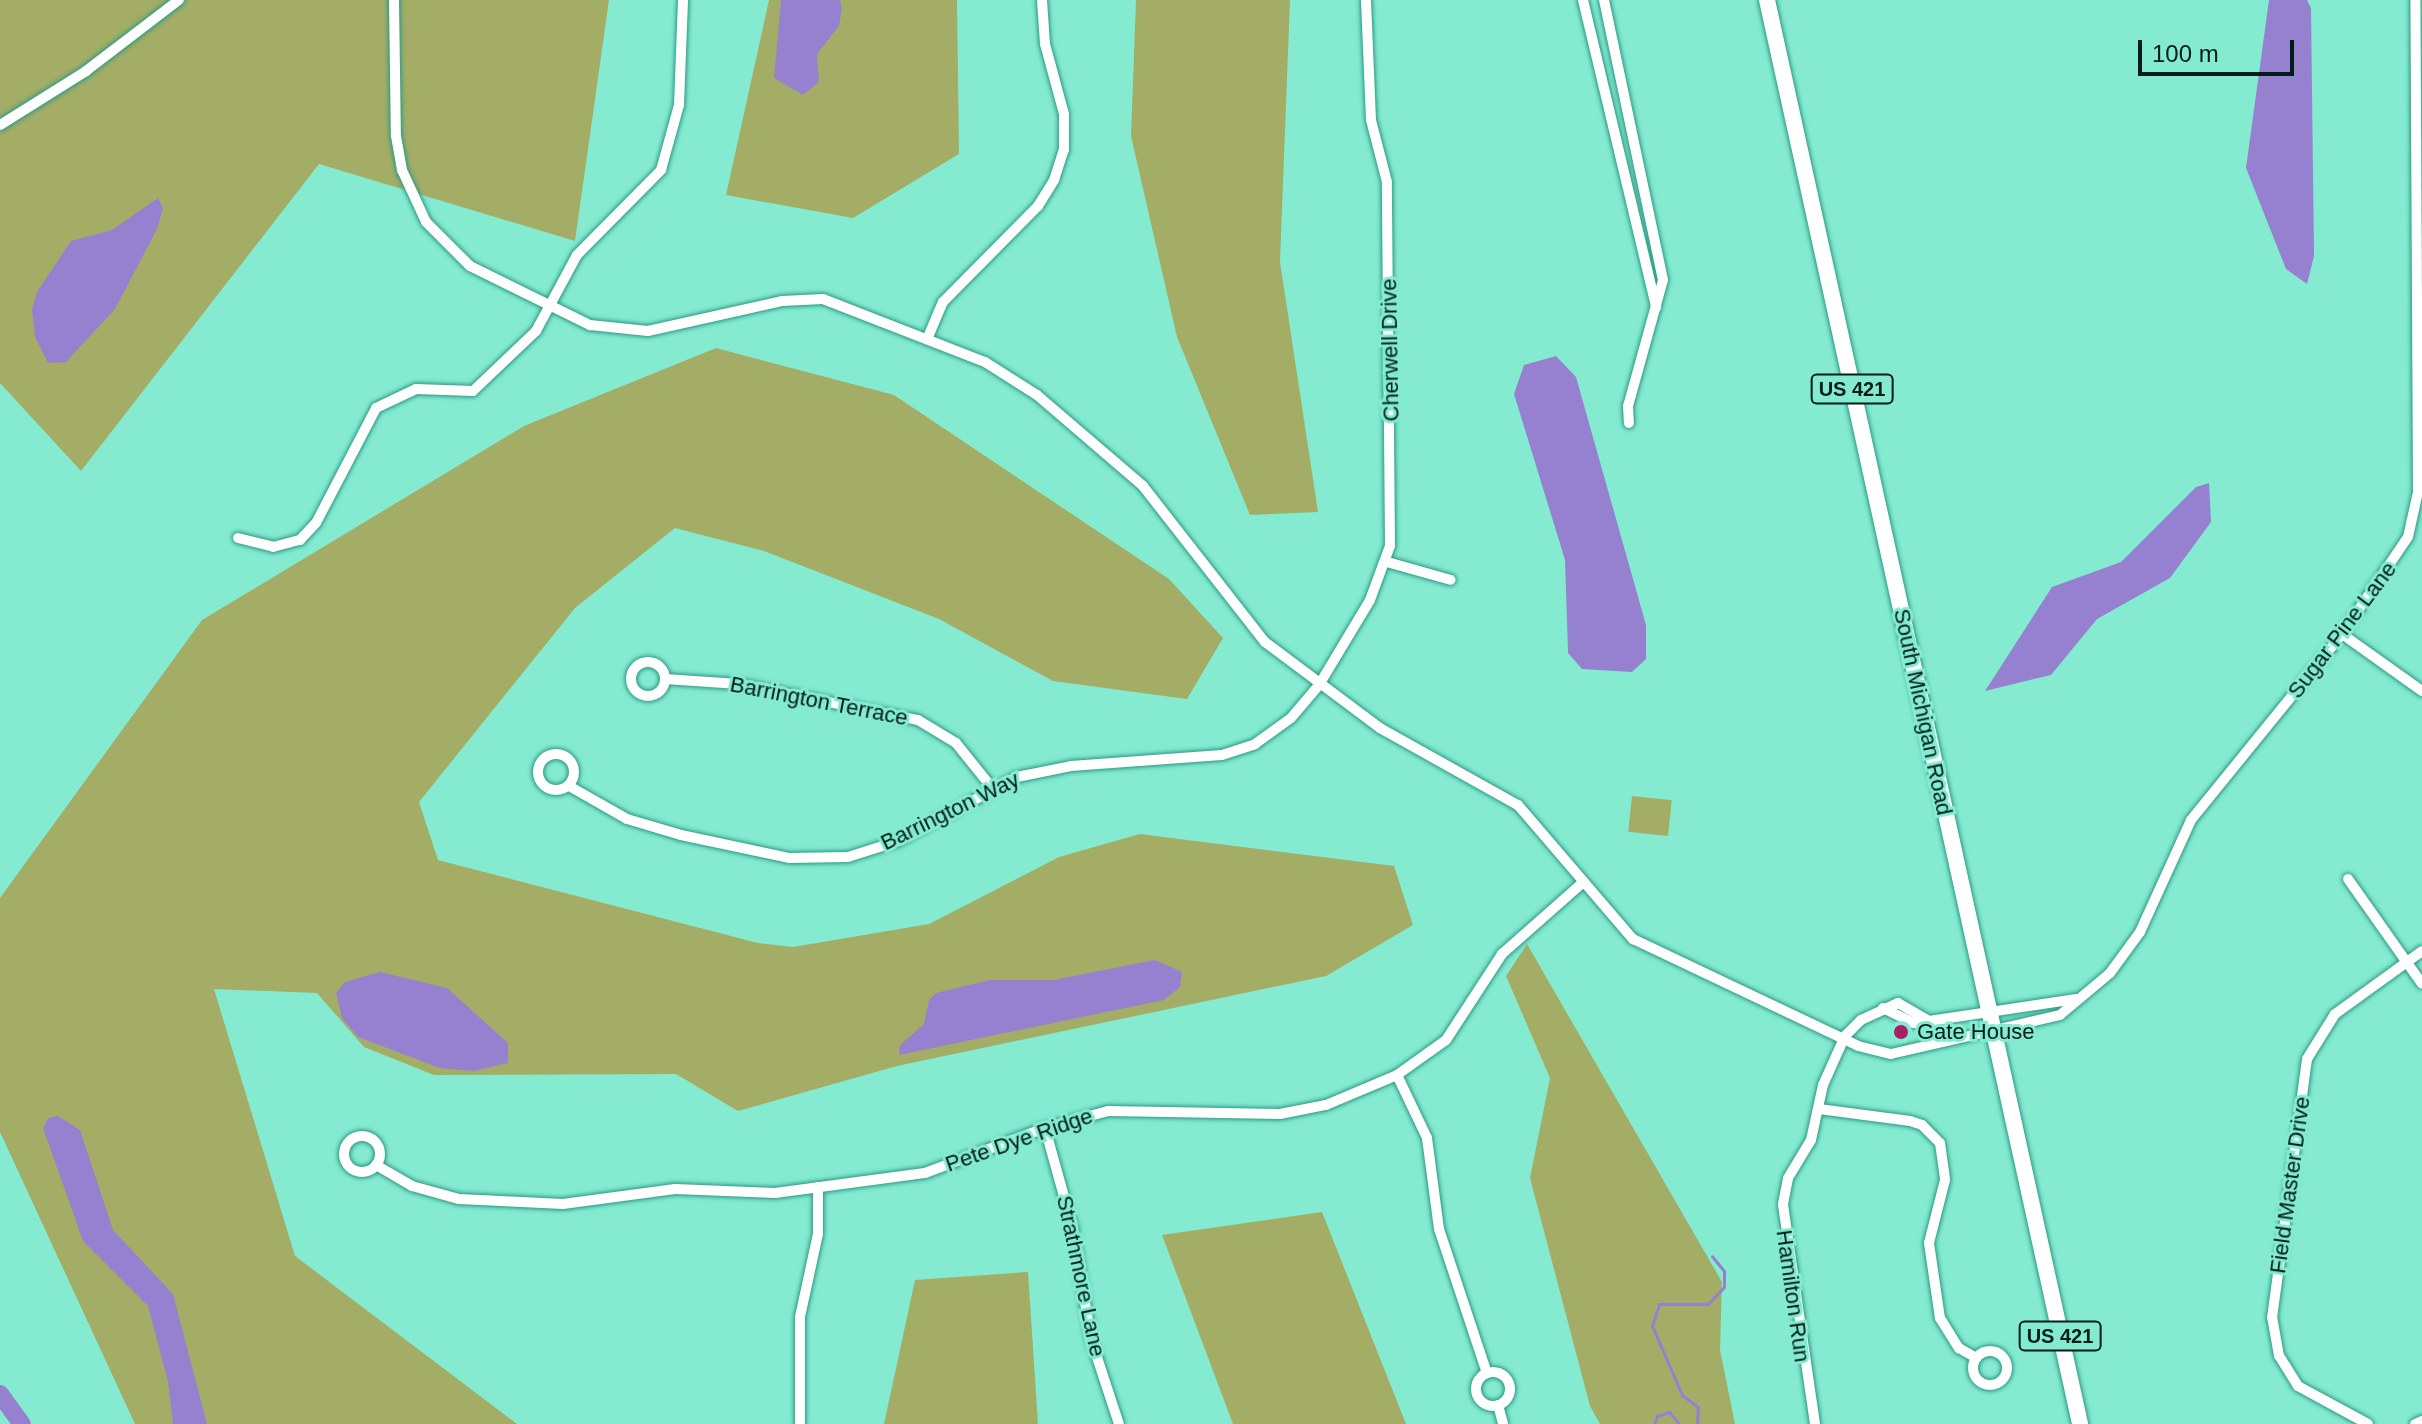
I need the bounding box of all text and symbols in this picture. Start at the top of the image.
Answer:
scale bar [2142,24,2298,74]
text: 100 m [2152,40,2219,67]
street label: Cherwell Drive [1376,278,1404,422]
road number: US 421 [1810,373,1894,405]
street label: Sugar Pine Lane [2282,557,2402,703]
street label: South Michigan Road [1888,606,1958,818]
street label: Barrington Terrace [728,671,910,731]
street label: Barrington Way [876,766,1024,856]
place label: Gate House [1917,1019,2034,1045]
marker: Gate House [1892,1023,1910,1041]
street label: Field Master Drive [2265,1095,2315,1275]
street label: Pete Dye Ridge [942,1102,1096,1178]
street label: Strathmore Lane [1051,1193,1111,1359]
street label: Hamilton Run [1771,1228,1815,1364]
road number: US 421 [2018,1320,2102,1352]

